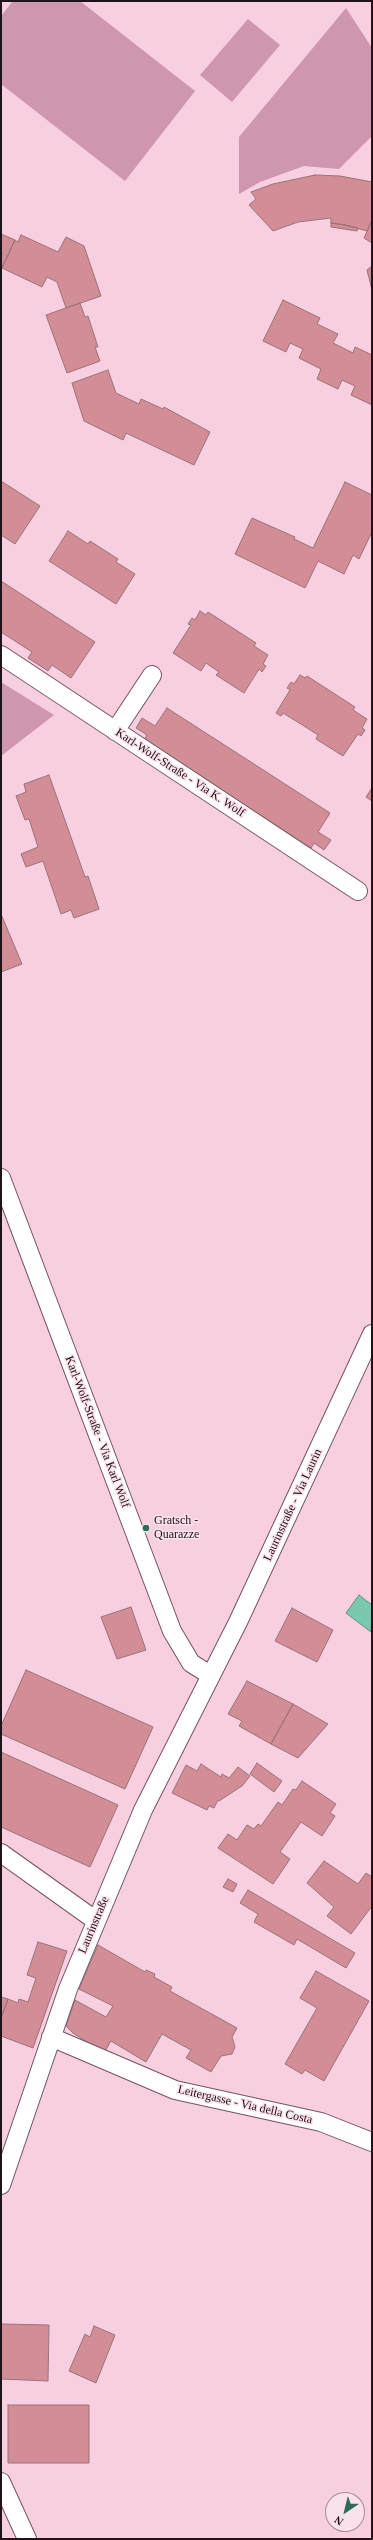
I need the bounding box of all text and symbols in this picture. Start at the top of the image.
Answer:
street label: Karl-Wolf-Straße - Via K. Wolf [112,726,248,820]
street label: Karl-Wolf-Straße - Via Karl Wolf [61,1354,133,1510]
street label: Laurinstraße - Via Laurin [261,1447,325,1563]
place label: Gratsch - Quarazze [154,1514,199,1542]
marker: Gratsch - Quarazze [141,1523,151,1533]
street label: Laurinstraße [76,1894,112,1956]
street label: Leitergasse - Via della Costa [176,2082,314,2128]
north arrow [325,2492,365,2532]
text: N [332,2514,345,2528]

